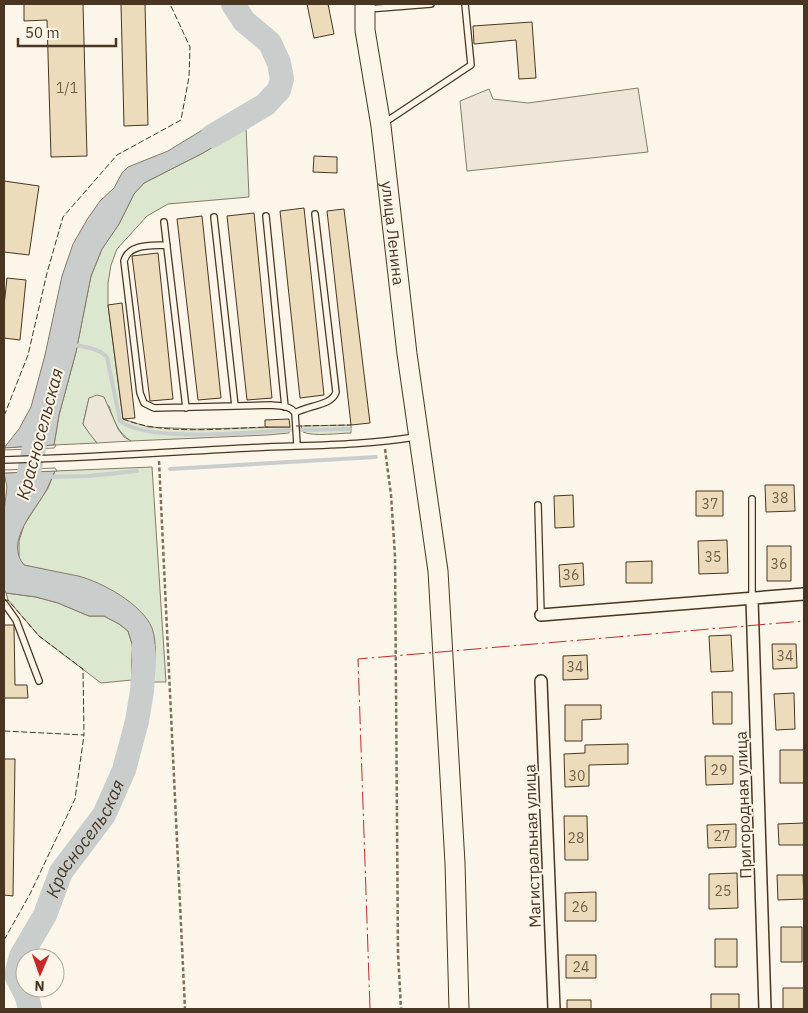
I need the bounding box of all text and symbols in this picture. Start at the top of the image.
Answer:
scale bar [18,15,115,47]
text: 50 m [25,23,60,42]
house number: 1/1 [56,79,78,97]
street label: улица Ленина [377,180,409,287]
water label: Красносельская [11,365,68,502]
house number: 38 [772,489,788,507]
house number: 37 [702,495,718,513]
house number: 35 [705,548,721,566]
house number: 36 [771,555,787,573]
house number: 36 [563,566,579,584]
house number: 34 [777,647,793,665]
house number: 34 [567,658,583,676]
street label: Пригородная улица [730,730,756,879]
house number: 29 [711,761,727,779]
street label: Магистральная улица [519,763,545,928]
house number: 30 [569,767,585,785]
water label: Красносельская [40,776,129,901]
house number: 27 [714,827,730,845]
house number: 28 [568,829,584,847]
house number: 25 [715,882,731,900]
house number: 26 [572,898,588,916]
north arrow [15,948,65,998]
house number: 24 [573,958,589,976]
text: N [34,977,45,995]

